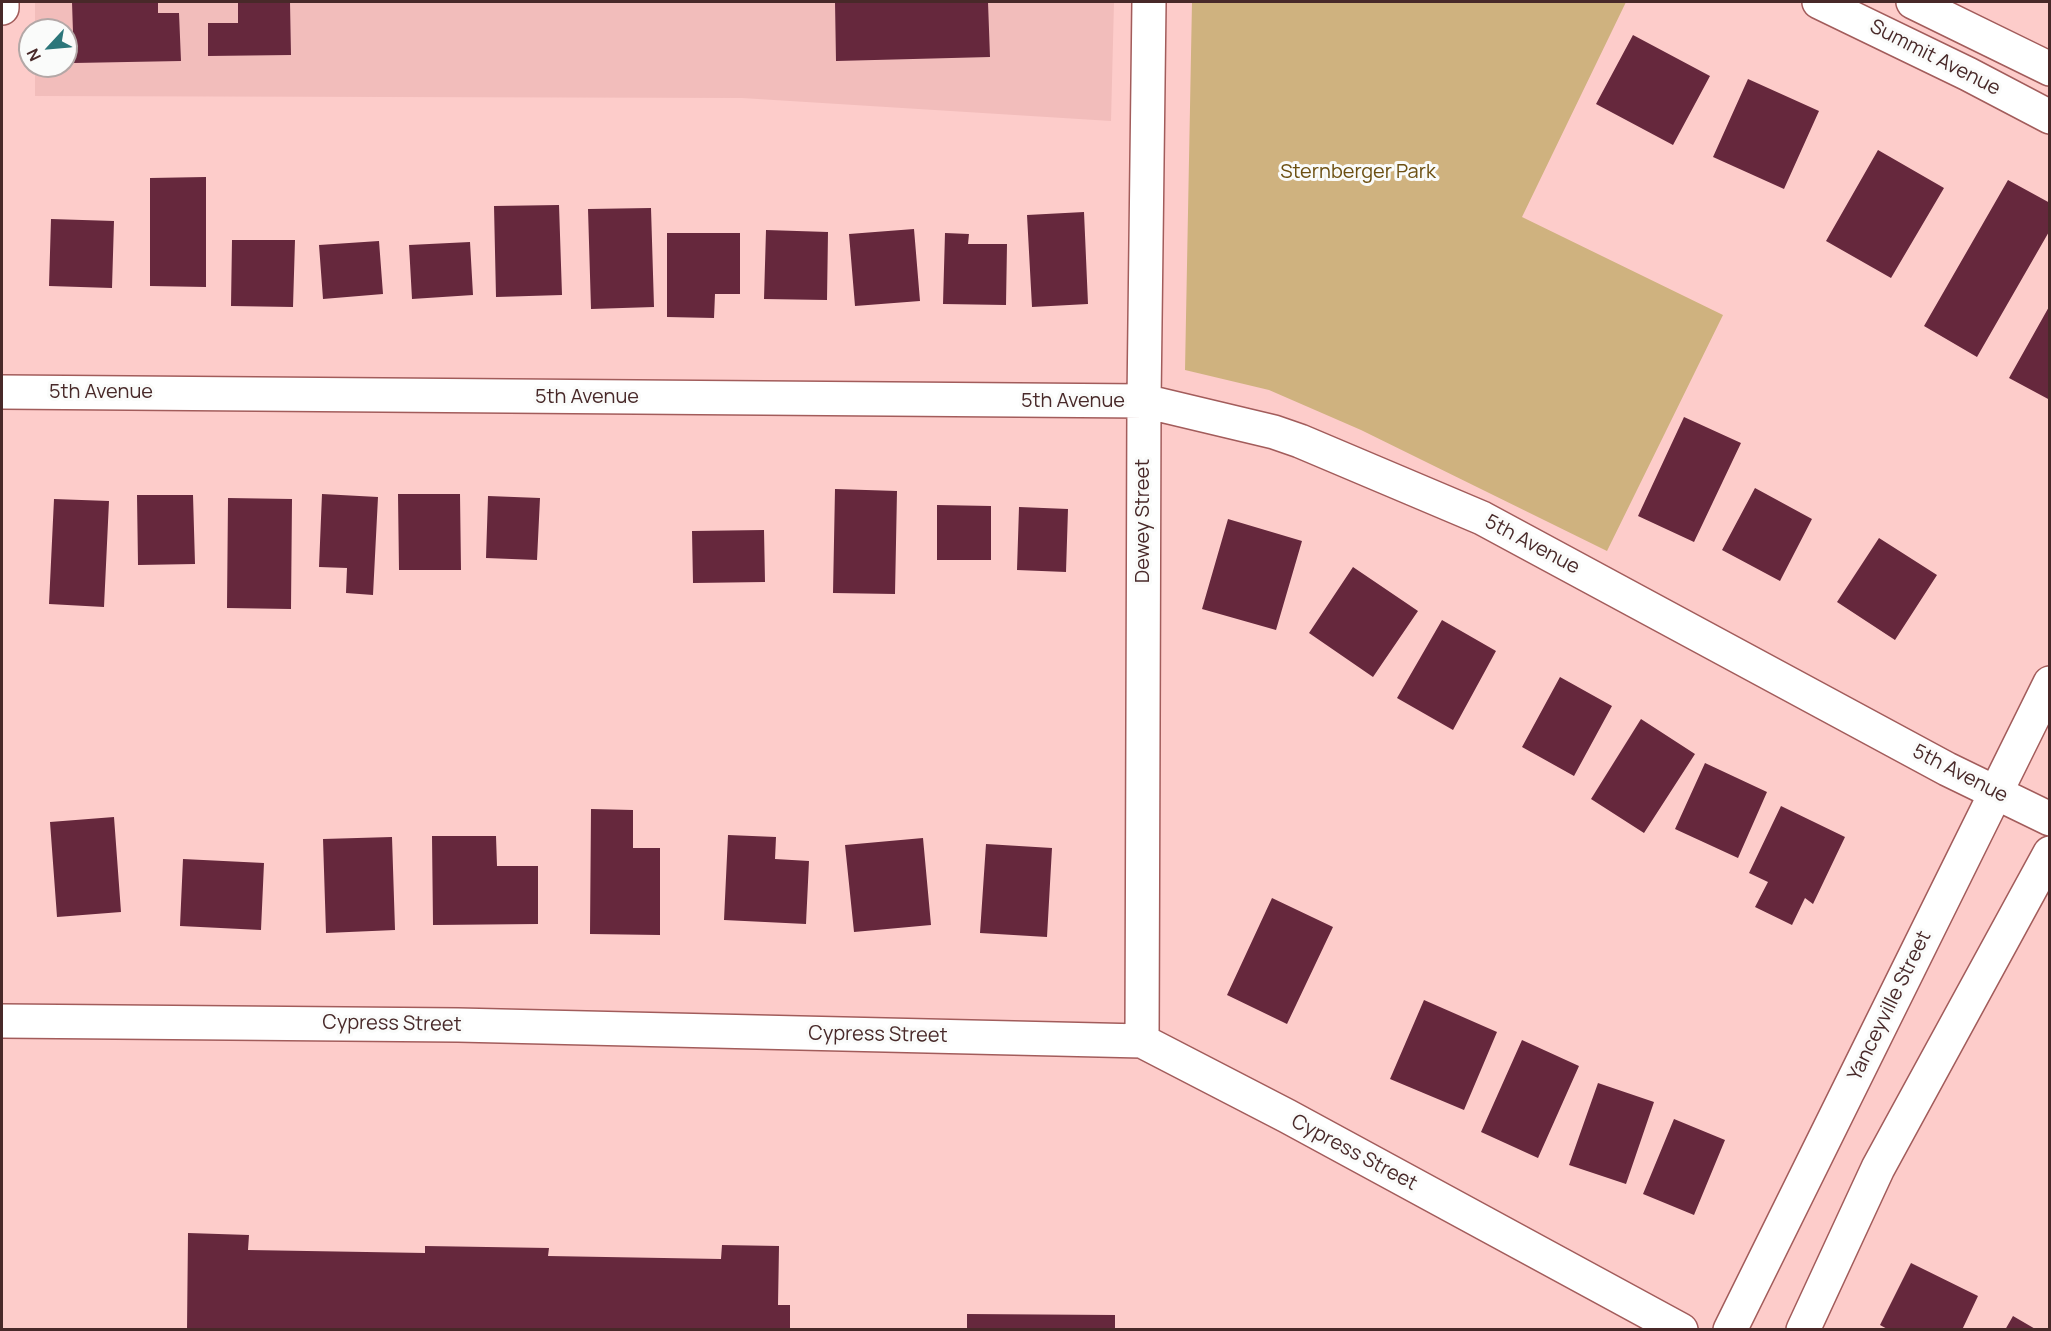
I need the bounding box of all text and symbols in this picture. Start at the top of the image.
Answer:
street label: Summit Avenue [1866,15,2004,101]
north arrow [18,18,78,78]
text: N [21,45,46,65]
park label: Sternberger Park [1280,160,1436,184]
street label: 5th Avenue [49,380,153,404]
street label: 5th Avenue [535,385,639,409]
street label: 5th Avenue [1021,389,1125,413]
street label: Dewey Street [1131,459,1155,583]
street label: 5th Avenue [1480,510,1584,580]
street label: 5th Avenue [1908,740,2012,808]
street label: Yanceyville Street [1843,927,1937,1085]
street label: Cypress Street [322,1011,462,1037]
street label: Cypress Street [808,1022,948,1048]
street label: Cypress Street [1287,1110,1421,1196]

